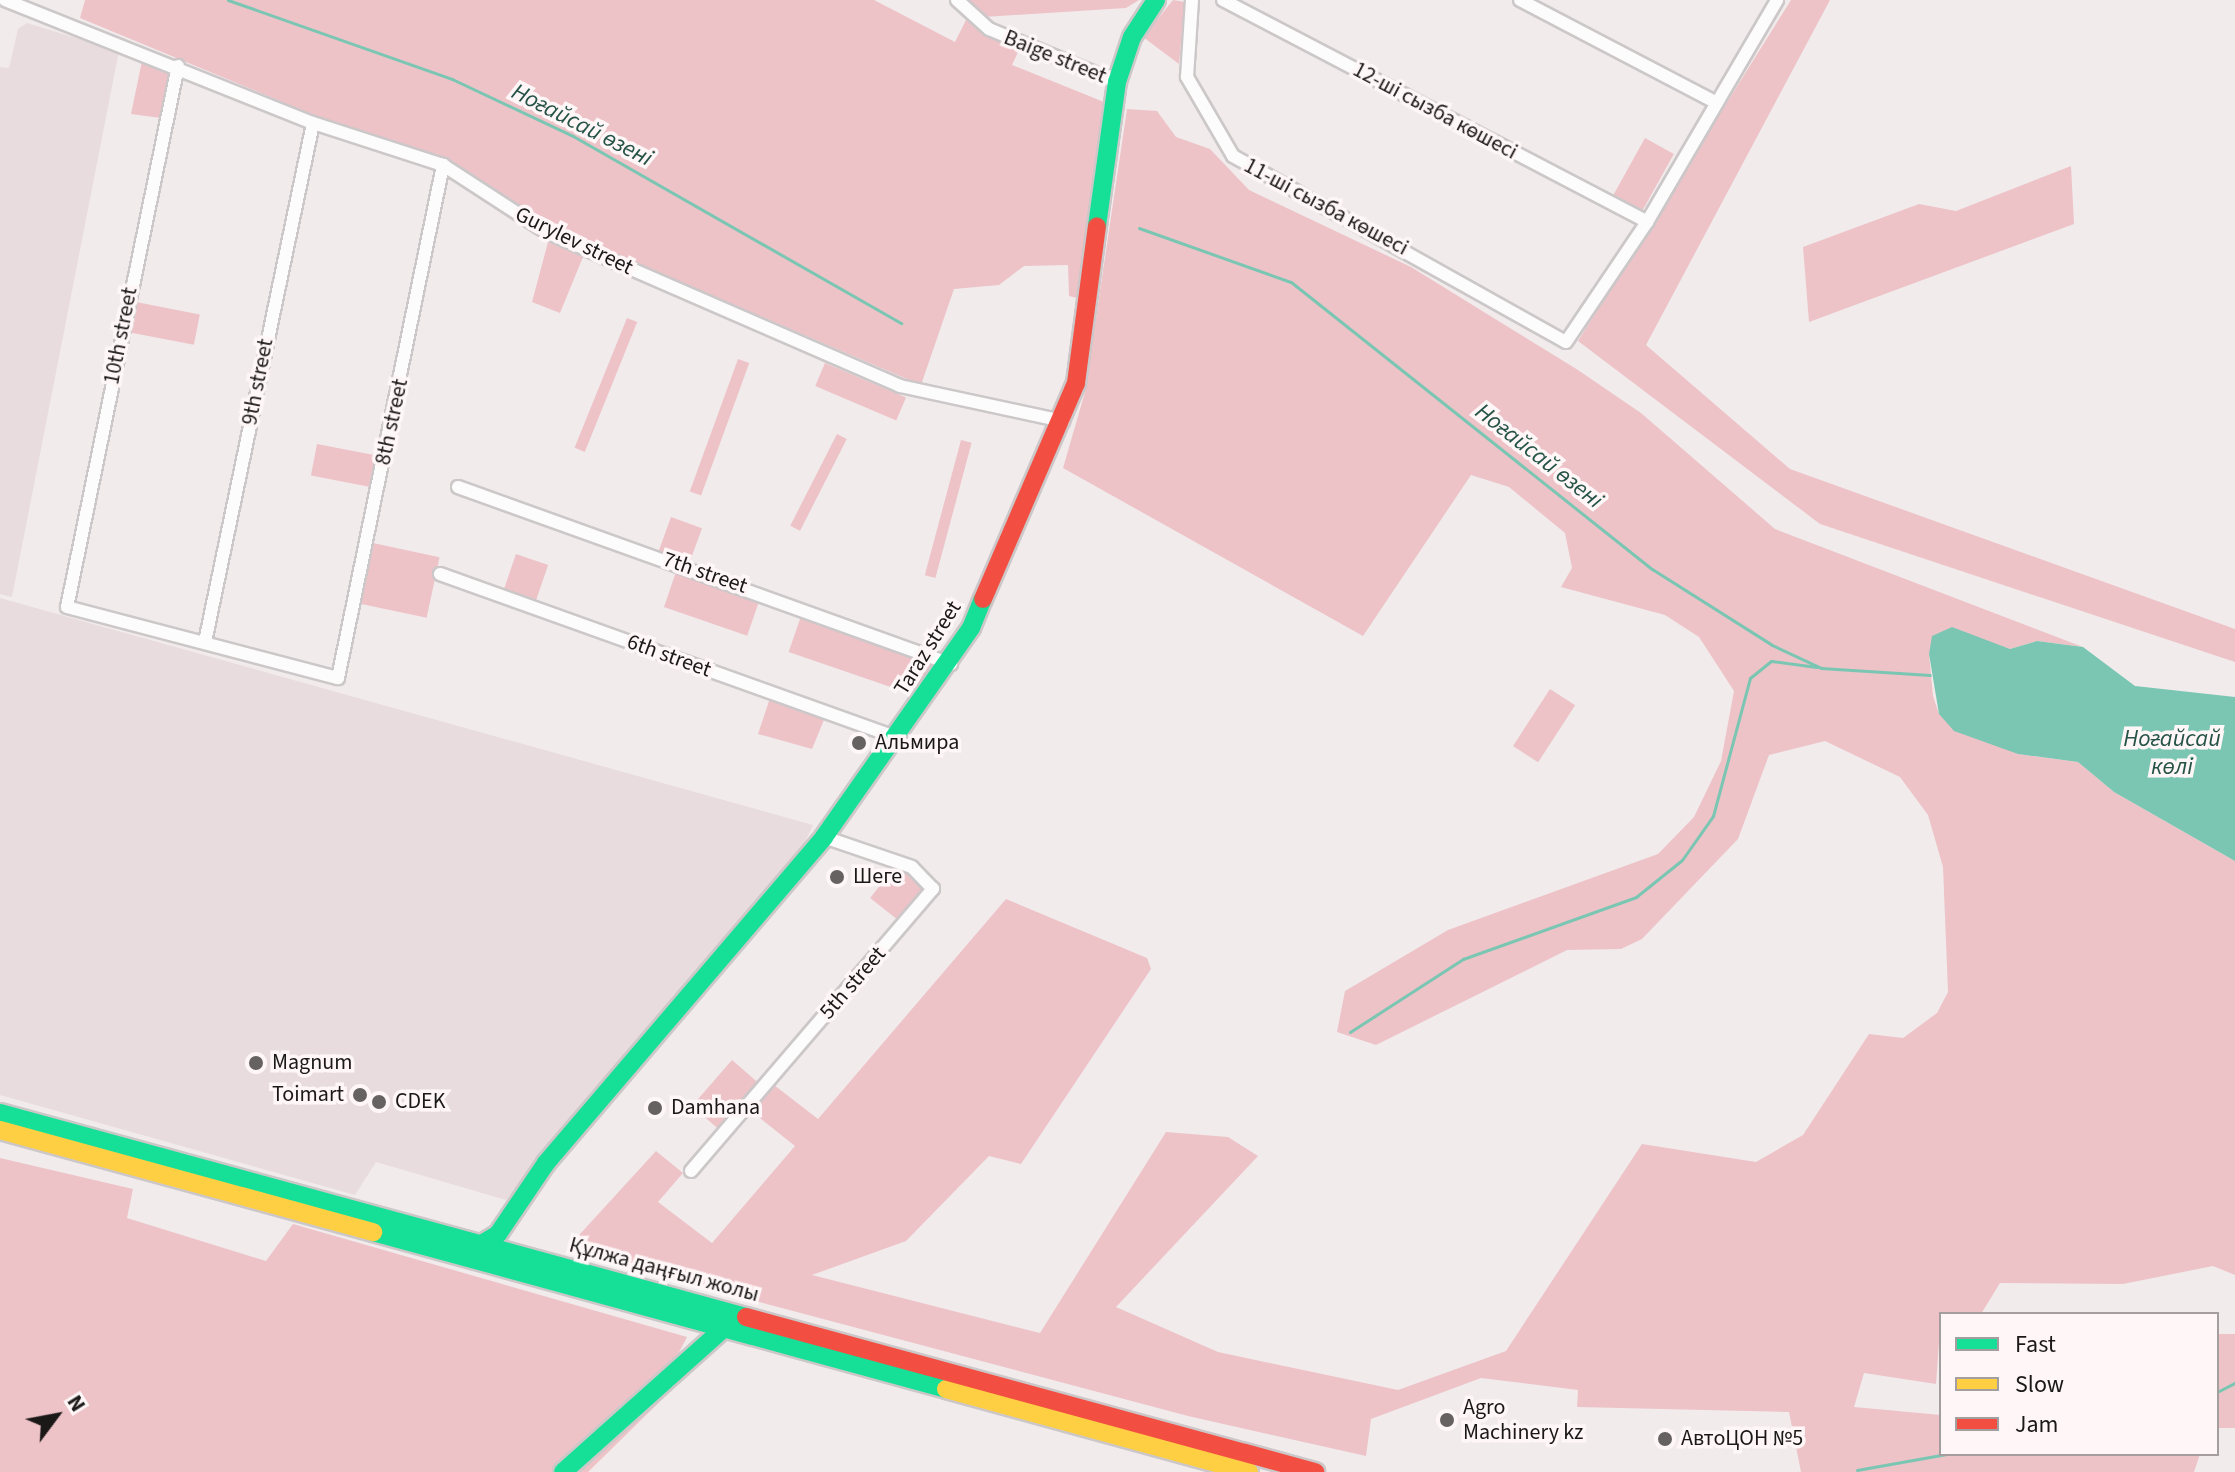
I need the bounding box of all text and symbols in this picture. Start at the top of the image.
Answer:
street label: Baige street [1000,24,1110,90]
street label: 12-ші сызба көшесі [1348,57,1522,165]
water label: Ноғайсай өзені [507,77,657,173]
street label: 11-ші сызба көшесі [1239,153,1413,261]
street label: Gurylev street [511,201,637,281]
street label: 10th street [99,285,143,387]
street label: 9th street [237,337,279,427]
street label: 8th street [370,377,414,467]
water label: Ноғайсай өзені [1469,397,1609,515]
street label: 7th street [659,546,751,600]
street label: Taraz street [889,596,967,700]
street label: 6th street [623,629,715,683]
water label: Ноғайсай көлі [2123,725,2221,781]
place label: Альмира [875,730,959,756]
marker: Альмира [850,734,868,752]
place label: Шеге [853,864,902,890]
marker: Шеге [828,868,846,886]
street label: 5th street [814,941,892,1025]
place label: Magnum [272,1050,352,1076]
marker: Magnum [247,1054,265,1072]
place label: Toimart [272,1082,344,1108]
marker: Toimart [351,1086,369,1104]
place label: CDEK [395,1089,445,1115]
marker: CDEK [370,1093,388,1111]
place label: Damhana [671,1095,760,1121]
marker: Damhana [646,1099,664,1117]
street label: Құлжа даңғыл жолы [566,1232,762,1308]
legend [1939,1312,2219,1456]
text: Fast [2015,1327,2056,1362]
text: Slow [2015,1367,2064,1402]
north arrow [16,1376,96,1456]
text: N [59,1389,94,1418]
place label: Agro Machinery kz [1463,1394,1583,1446]
text: Jam [2015,1407,2059,1442]
marker: Agro Machinery kz [1438,1411,1456,1429]
place label: АвтоЦОН №5 [1681,1426,1803,1452]
marker: АвтоЦОН №5 [1656,1430,1674,1448]

